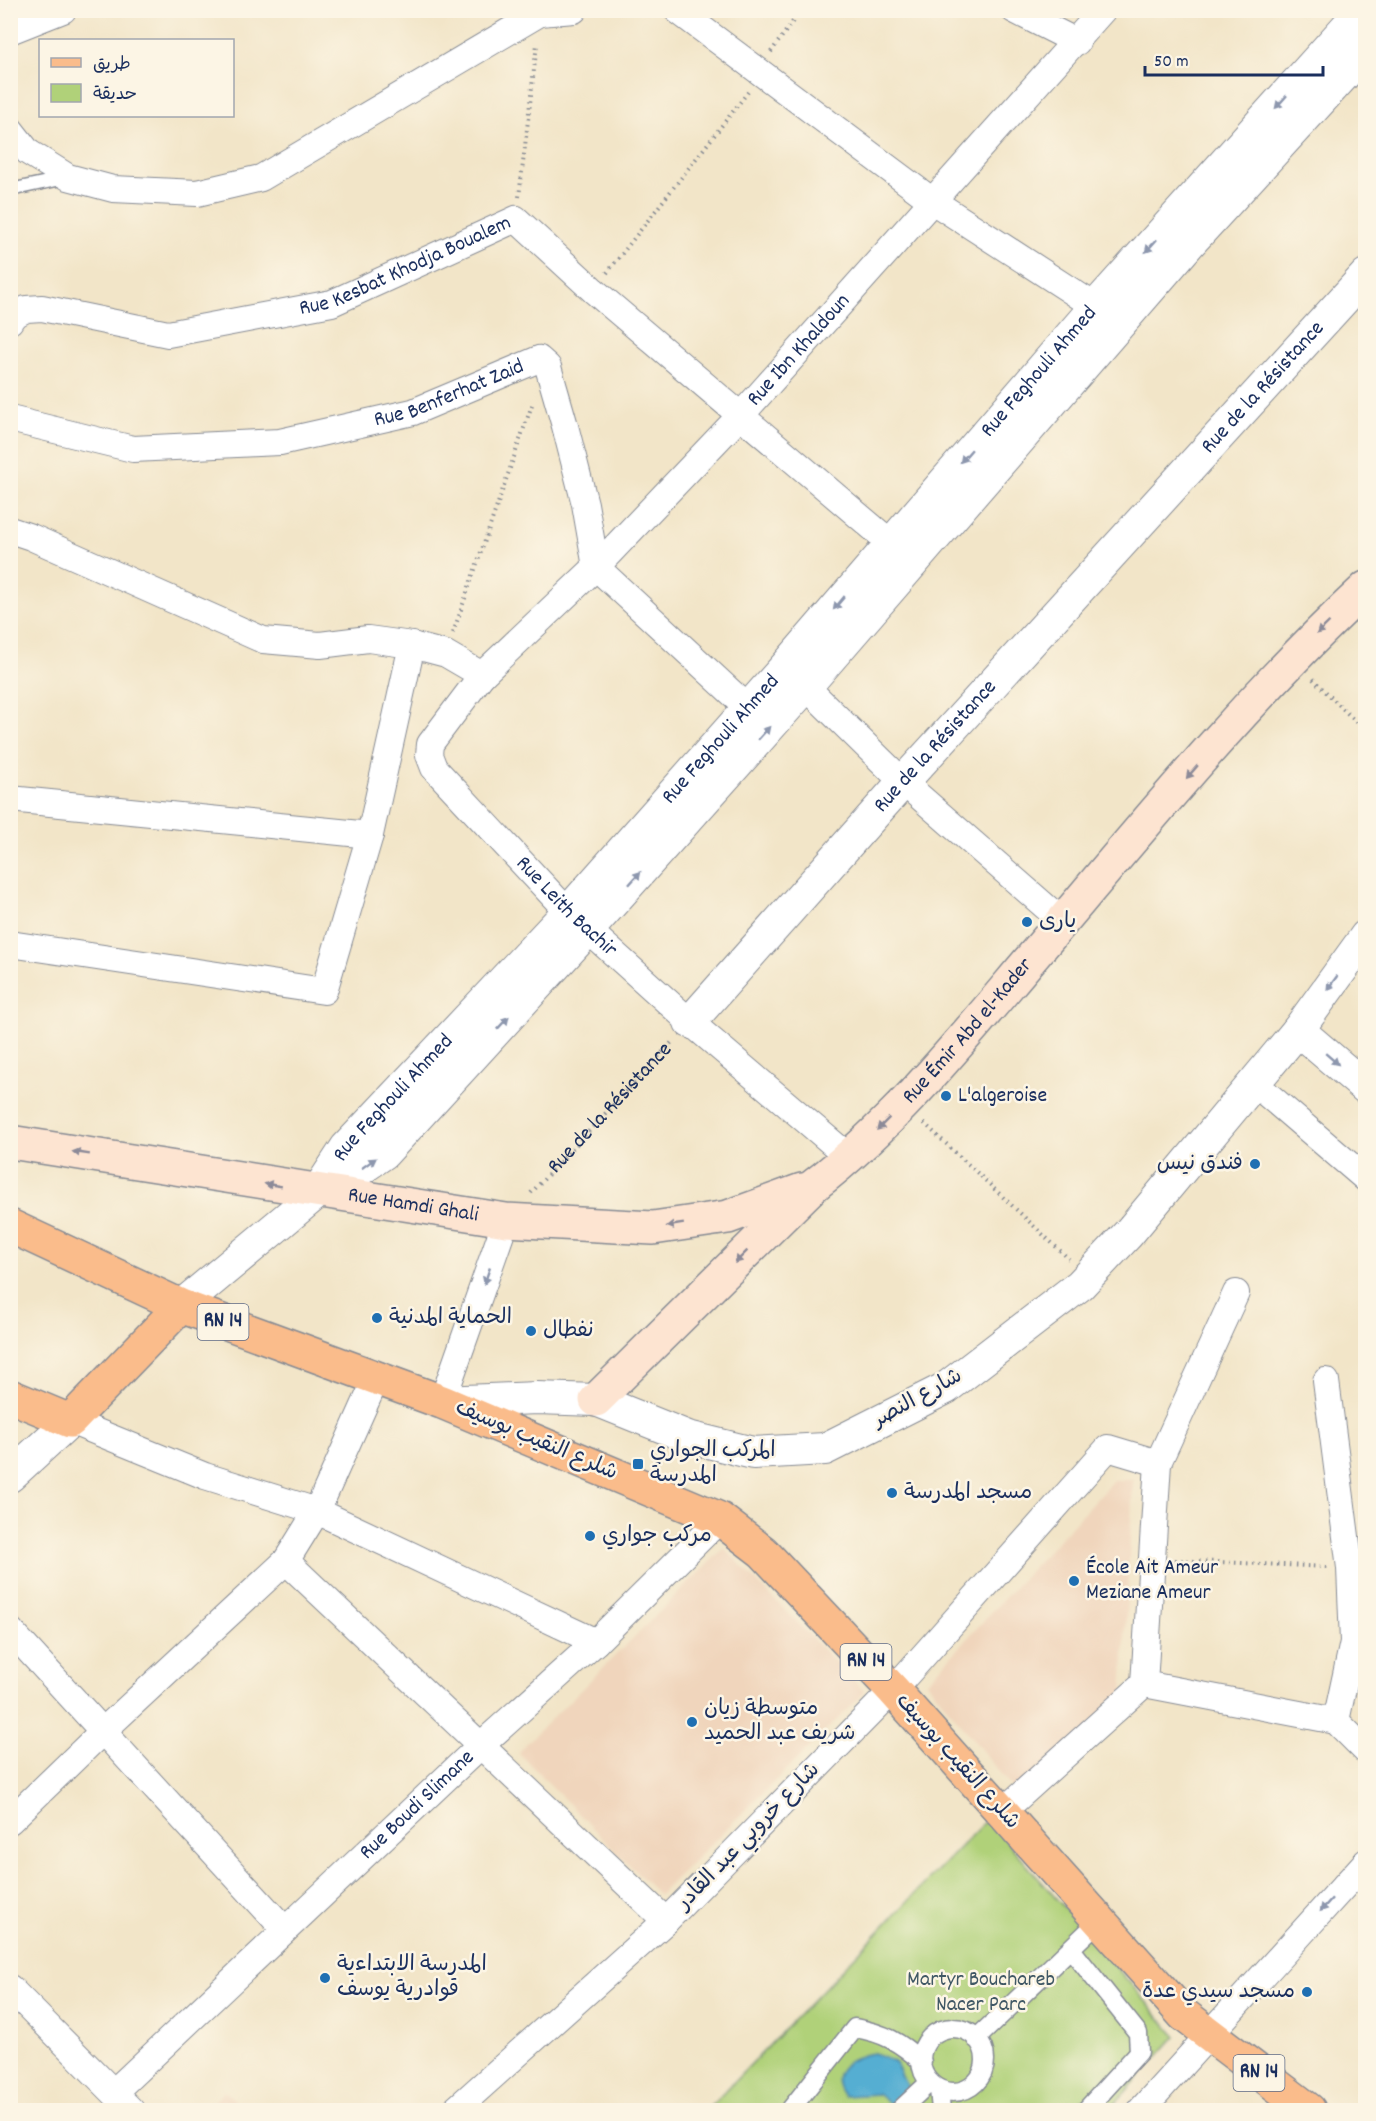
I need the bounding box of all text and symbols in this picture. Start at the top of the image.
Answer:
legend [39,39,234,117]
scale bar [1145,39,1324,77]
text: 50 m [1154,50,1189,75]
text: طريق [93,53,131,78]
text: حديقة [93,83,137,108]
one-way arrow [1275,94,1288,109]
street label: Rue Kesbat Khodja Boualem [297,208,516,324]
one-way arrow [1144,239,1158,253]
street label: Rue Ibn Khaldoun [740,287,858,414]
street label: Rue Feghouli Ahmed [974,299,1105,445]
street label: Rue de la Résistance [1194,314,1332,461]
street label: Rue Benferhat Zaid [371,351,529,436]
one-way arrow [960,448,973,463]
one-way arrow [833,595,846,610]
one-way arrow [1317,621,1331,635]
street label: Rue Feghouli Ahmed [655,667,787,811]
street label: Rue de la Résistance [867,673,1004,820]
one-way arrow [757,726,770,741]
one-way arrow [1185,765,1199,780]
street label: Rue Leith Bachir [508,849,625,965]
one-way arrow [628,871,641,886]
place label: يارى [1039,907,1076,938]
marker: يارى [1020,915,1034,929]
street label: Rue Émir Abd el-Kader [895,951,1041,1112]
one-way arrow [1326,975,1338,991]
one-way arrow [496,1015,510,1030]
street label: Rue Feghouli Ahmed [325,1027,461,1168]
street label: Rue de la Résistance [541,1035,680,1181]
one-way arrow [1324,1053,1340,1066]
place label: L'algeroise [958,1081,1047,1112]
marker: L'algeroise [939,1089,953,1103]
one-way arrow [876,1117,891,1131]
one-way arrow [71,1148,90,1157]
place label: فندق نيس [1157,1149,1243,1180]
one-way arrow [360,1157,376,1169]
marker: فندق نيس [1248,1157,1262,1171]
one-way arrow [264,1180,283,1189]
street label: Rue Hamdi Ghali [346,1180,481,1231]
one-way arrow [666,1220,685,1229]
one-way arrow [734,1249,748,1263]
one-way arrow [481,1267,491,1285]
place label: الحماية المدنية [389,1303,512,1334]
road number: RN 14 [198,1304,248,1340]
marker: الحماية المدنية [370,1311,384,1325]
place label: نفطال [543,1316,594,1347]
marker: نفطال [524,1324,538,1338]
street label: شارع النصر [866,1362,969,1437]
street label: شلرع النقيب بوسيف [450,1393,622,1489]
place label: المركب الجواري المدرسة [650,1436,776,1492]
marker: المركب الجواري المدرسة [631,1457,645,1471]
place label: مسجد المدرسة [904,1478,1032,1509]
marker: مسجد المدرسة [885,1486,899,1500]
place label: مركب جواري [602,1521,712,1552]
marker: مركب جواري [583,1529,597,1543]
place label: École Ait Ameur Meziane Ameur [1086,1553,1219,1609]
marker: École Ait Ameur Meziane Ameur [1067,1574,1081,1588]
road number: RN 14 [840,1644,892,1680]
street label: شلرع النقيب بوسيف [887,1687,1027,1837]
place label: متوسطة زيان شريف عبد الحميد [704,1694,855,1750]
marker: متوسطة زيان شريف عبد الحميد [685,1715,699,1729]
street label: Rue Boudi Slimane [353,1743,482,1867]
street label: شارع خروبي عبد القادر [669,1756,829,1920]
one-way arrow [1319,1898,1333,1913]
place label: المدرسة الابتداءية قوادرية يوسف [337,1950,487,2006]
park label: Martyr Bouchareb Nacer Parc [907,1965,1055,2021]
marker: المدرسة الابتداءية قوادرية يوسف [318,1971,332,1985]
place label: مسجد سيدي عدة [1142,1977,1295,2008]
marker: مسجد سيدي عدة [1300,1985,1314,1999]
road number: RN 14 [1234,2055,1284,2091]

